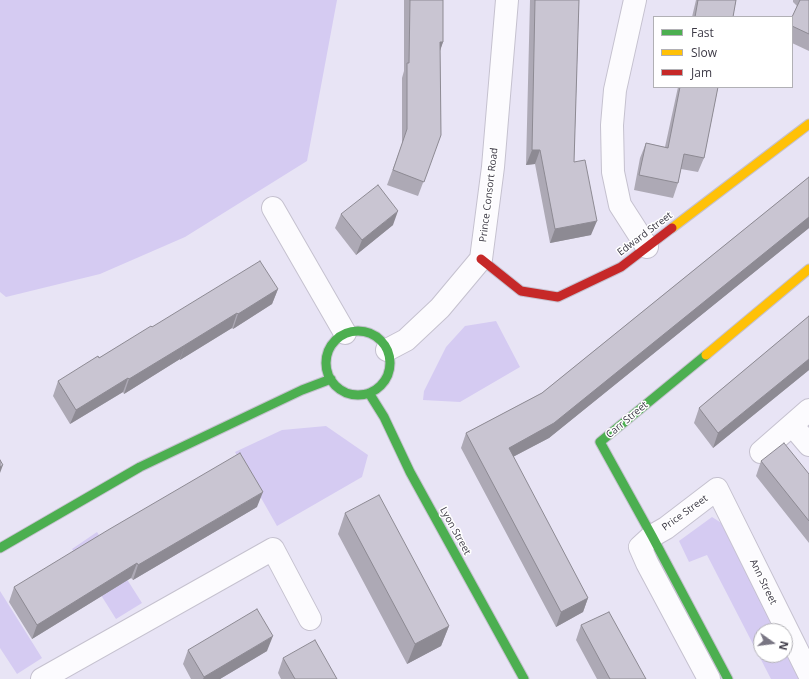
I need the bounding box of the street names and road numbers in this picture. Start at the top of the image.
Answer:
street label: Prince Consort Road [477,147,501,243]
street label: Edward Street [615,209,675,259]
street label: Carr Street [604,399,650,441]
street label: Price Street [660,492,710,534]
street label: Lyon Street [437,505,473,557]
street label: Ann Street [747,557,779,607]

